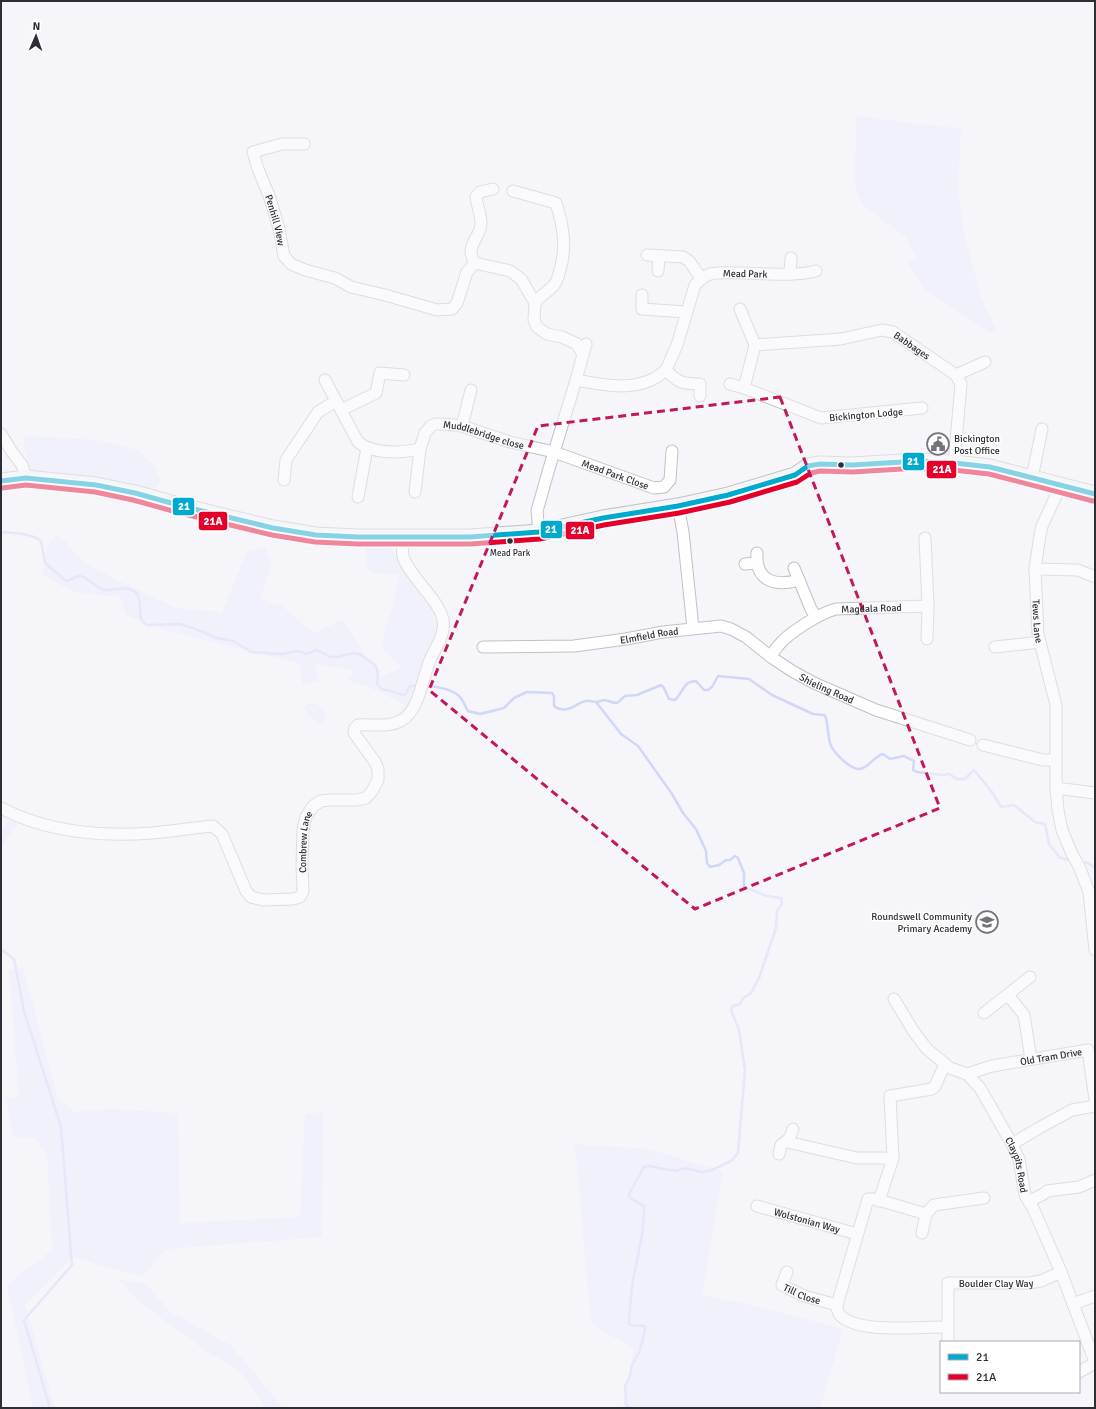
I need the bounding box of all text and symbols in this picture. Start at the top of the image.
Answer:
north arrow [16,16,56,56]
text: N [32,20,40,33]
street label: Penhill View [262,193,287,248]
street label: Mead Park [723,268,768,281]
street label: Babbages [891,329,933,363]
street label: Bickington Lodge [829,406,903,424]
street label: Muddlebridge close [442,419,525,452]
public building icon: Bickington Post Office [925,431,951,457]
place label: Bickington Post Office [954,433,1000,457]
line badge: 21 [902,452,925,471]
text: 21 [907,455,919,468]
street label: Mead Park Close [580,457,650,493]
unlabelled marker [836,460,846,470]
line badge: 21A [926,460,957,479]
text: 21A [933,463,951,476]
line badge: 21 [172,497,195,516]
text: 21 [178,500,190,513]
line badge: 21A [198,511,228,531]
text: 21A [204,515,222,528]
line badge: 21 [540,520,563,539]
line badge: 21A [565,521,595,540]
text: 21 [545,523,557,536]
text: 21A [571,524,589,537]
marker: Mead Park [505,536,515,546]
place label: Mead Park [490,548,531,559]
street label: Tews Lane [1029,599,1045,644]
street label: Magdala Road [841,602,902,616]
street label: Elmfield Road [619,625,679,647]
street label: Shieling Road [797,671,856,707]
street label: Combrew Lane [297,809,315,873]
school or university icon: Roundswell Community Primary Academy [974,909,1000,935]
place label: Roundswell Community Primary Academy [871,911,972,935]
street label: Old Tram Drive [1019,1046,1083,1068]
street label: Claypits Road [1002,1135,1030,1194]
street label: Wolstonian Way [772,1206,841,1236]
street label: Boulder Clay Way [959,1277,1035,1290]
street label: Till Close [781,1282,822,1307]
legend [940,1341,1080,1393]
text: 21 [976,1350,989,1365]
text: 21A [976,1370,997,1385]

